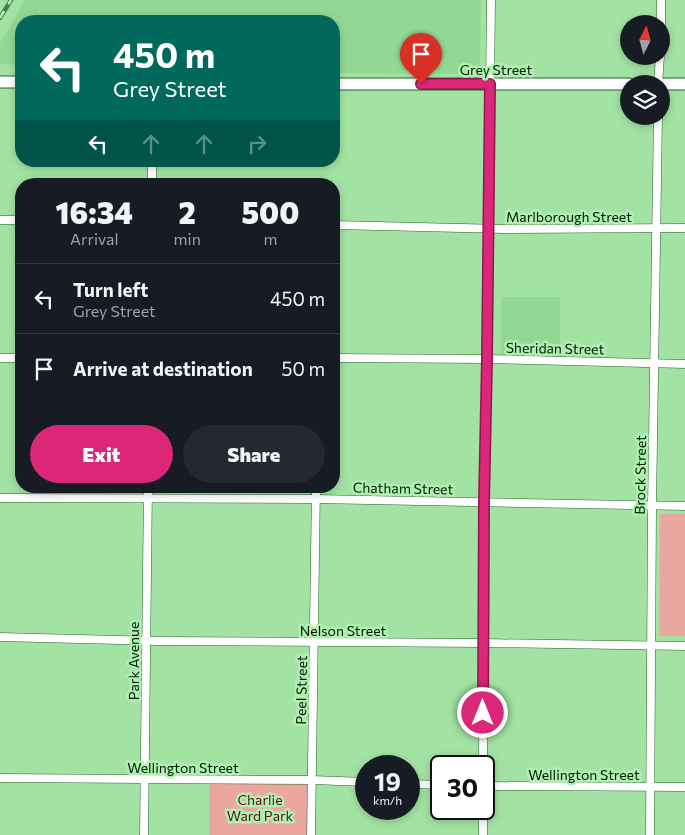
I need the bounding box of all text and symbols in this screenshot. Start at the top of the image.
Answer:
north arrow [620,15,670,65]
map controls [620,15,670,125]
text: 450 m [113,32,215,75]
pin [400,33,442,84]
icon: left [30,35,95,100]
icon: arrive [407,40,435,68]
street label: Grey Street [460,61,532,78]
text: Grey Street [113,75,227,102]
button: layers [620,75,670,125]
icon: left [84,130,112,158]
icon: ahead [137,130,165,158]
icon: ahead [190,130,218,158]
icon: right [243,130,271,158]
text: 16:34 [56,193,133,230]
text: 2 [179,193,196,230]
text: 500 [241,193,299,230]
street label: Marlborough Street [506,208,632,225]
text: Arrival [70,229,119,248]
text: min [174,229,201,248]
text: m [263,229,277,248]
text: Turn left [73,278,148,301]
icon: left [30,285,58,313]
text: 450 m [270,287,325,310]
text: Grey Street [73,301,156,320]
street label: Sheridan Street [506,339,605,357]
icon: arrive [30,355,58,383]
text: Arrive at destination [73,357,253,380]
text: 50 m [281,357,325,380]
button: Exit [30,425,173,483]
button: Share [183,425,325,483]
street label: Brock Street [631,435,649,515]
street label: Chatham Street [353,479,454,497]
street label: Park Avenue [125,622,142,700]
street label: Nelson Street [300,622,387,639]
street label: Peel Street [292,655,310,725]
position arrow [456,686,508,738]
speed limit sign: 30 [430,755,495,820]
street label: Wellington Street [127,759,239,776]
text: 19 [374,766,401,796]
street label: Wellington Street [528,766,640,783]
park label: Charlie Ward Park [227,791,294,824]
text: km/h [373,793,402,807]

